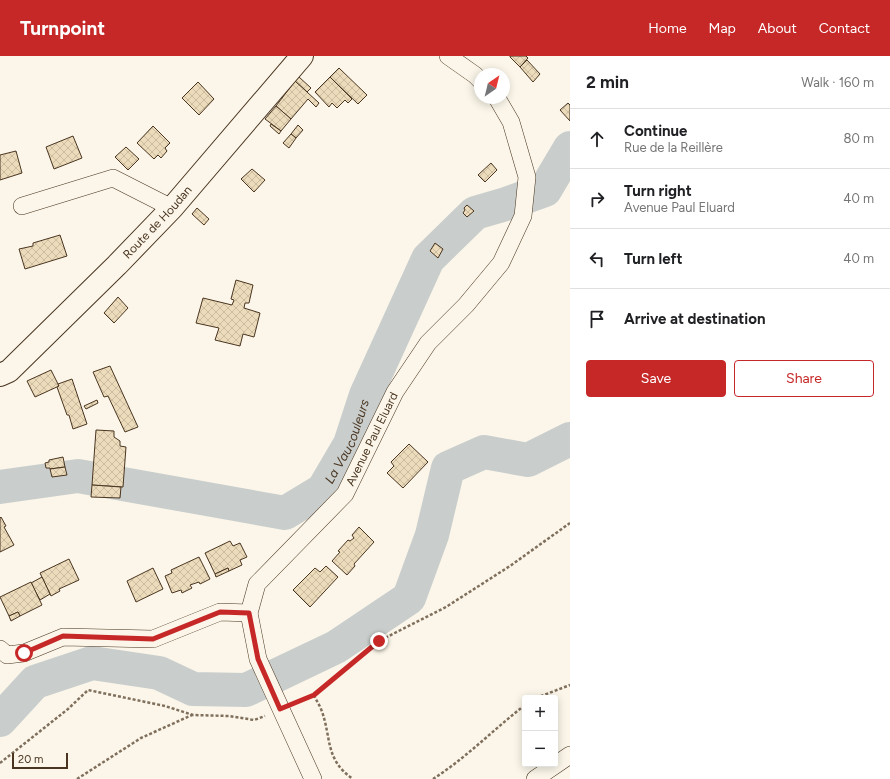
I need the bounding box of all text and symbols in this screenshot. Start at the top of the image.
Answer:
text: Turnpoint [20,17,105,40]
text: Home [648,20,687,37]
text: Map [709,20,736,37]
text: About [758,20,797,37]
text: Contact [819,20,870,37]
north arrow [474,68,510,104]
text: 2 min [586,72,629,92]
text: Walk · 160 m [801,75,874,90]
text: Continue [624,122,687,140]
icon: ahead [586,128,608,150]
text: 80 m [843,131,874,146]
text: Rue de la Reillère [624,140,723,155]
text: Turn right [624,182,692,200]
street label: Route de Houdan [120,183,195,261]
icon: right [586,188,608,210]
text: 40 m [843,191,874,206]
text: Avenue Paul Eluard [624,200,735,215]
icon: left [586,248,608,270]
text: Turn left [624,250,682,268]
text: 40 m [843,251,874,266]
icon: arrive [586,308,608,330]
text: Arrive at destination [624,310,765,328]
button: Save [586,360,726,397]
button: Share [734,360,874,397]
street label: Avenue Paul Eluard [343,390,401,488]
water label: La Vaucouleurs [322,398,372,486]
route end [370,632,388,650]
route start [15,644,33,662]
map controls [522,695,558,767]
button: + [522,695,558,731]
button: − [522,731,558,767]
scale bar [12,751,68,770]
text: 20 m [18,753,43,766]

